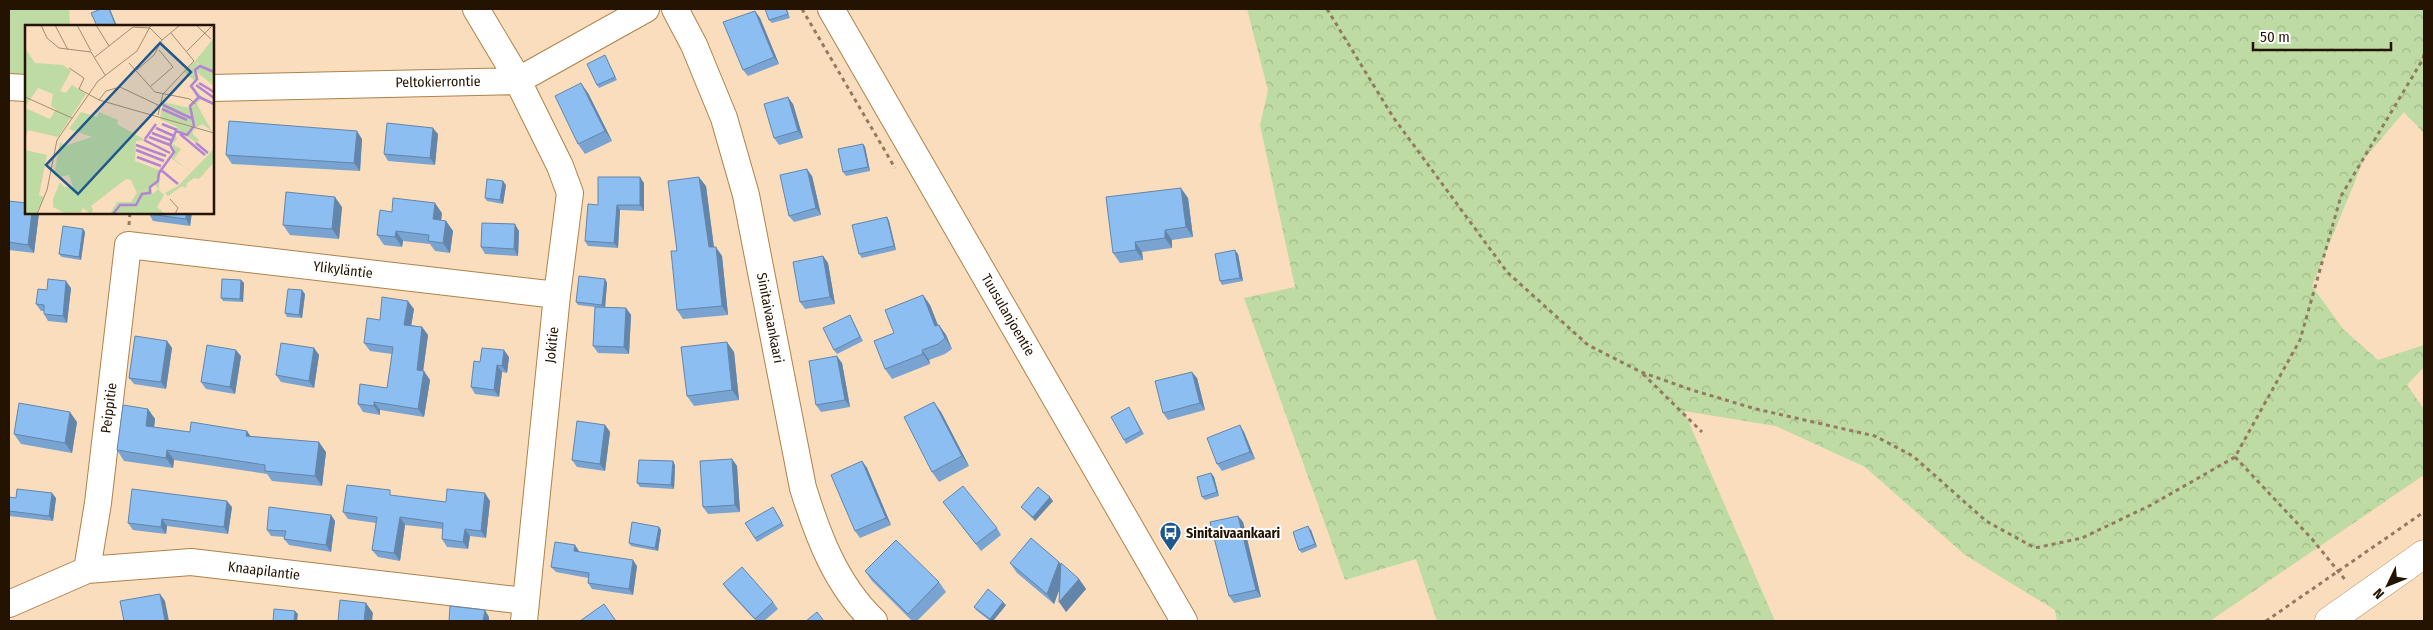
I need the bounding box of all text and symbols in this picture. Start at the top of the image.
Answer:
scale bar [2253,20,2390,52]
inset map [25,25,214,214]
text: 50 m [2260,28,2290,46]
street label: Peltokierrontie [395,73,481,91]
street label: Ylikyläntie [312,258,374,282]
street label: Sinitaivaankaari [753,271,787,365]
street label: Tuusulanjoentie [978,271,1038,359]
street label: Jokitie [542,326,562,364]
street label: Peippitie [97,382,121,434]
bus stop icon: Sinitaivaankaari [1158,521,1182,552]
place label: Sinitaivaankaari [1186,525,1281,542]
street label: Knaapilantie [227,558,301,584]
north arrow [2363,560,2413,610]
text: N [2370,585,2388,602]

